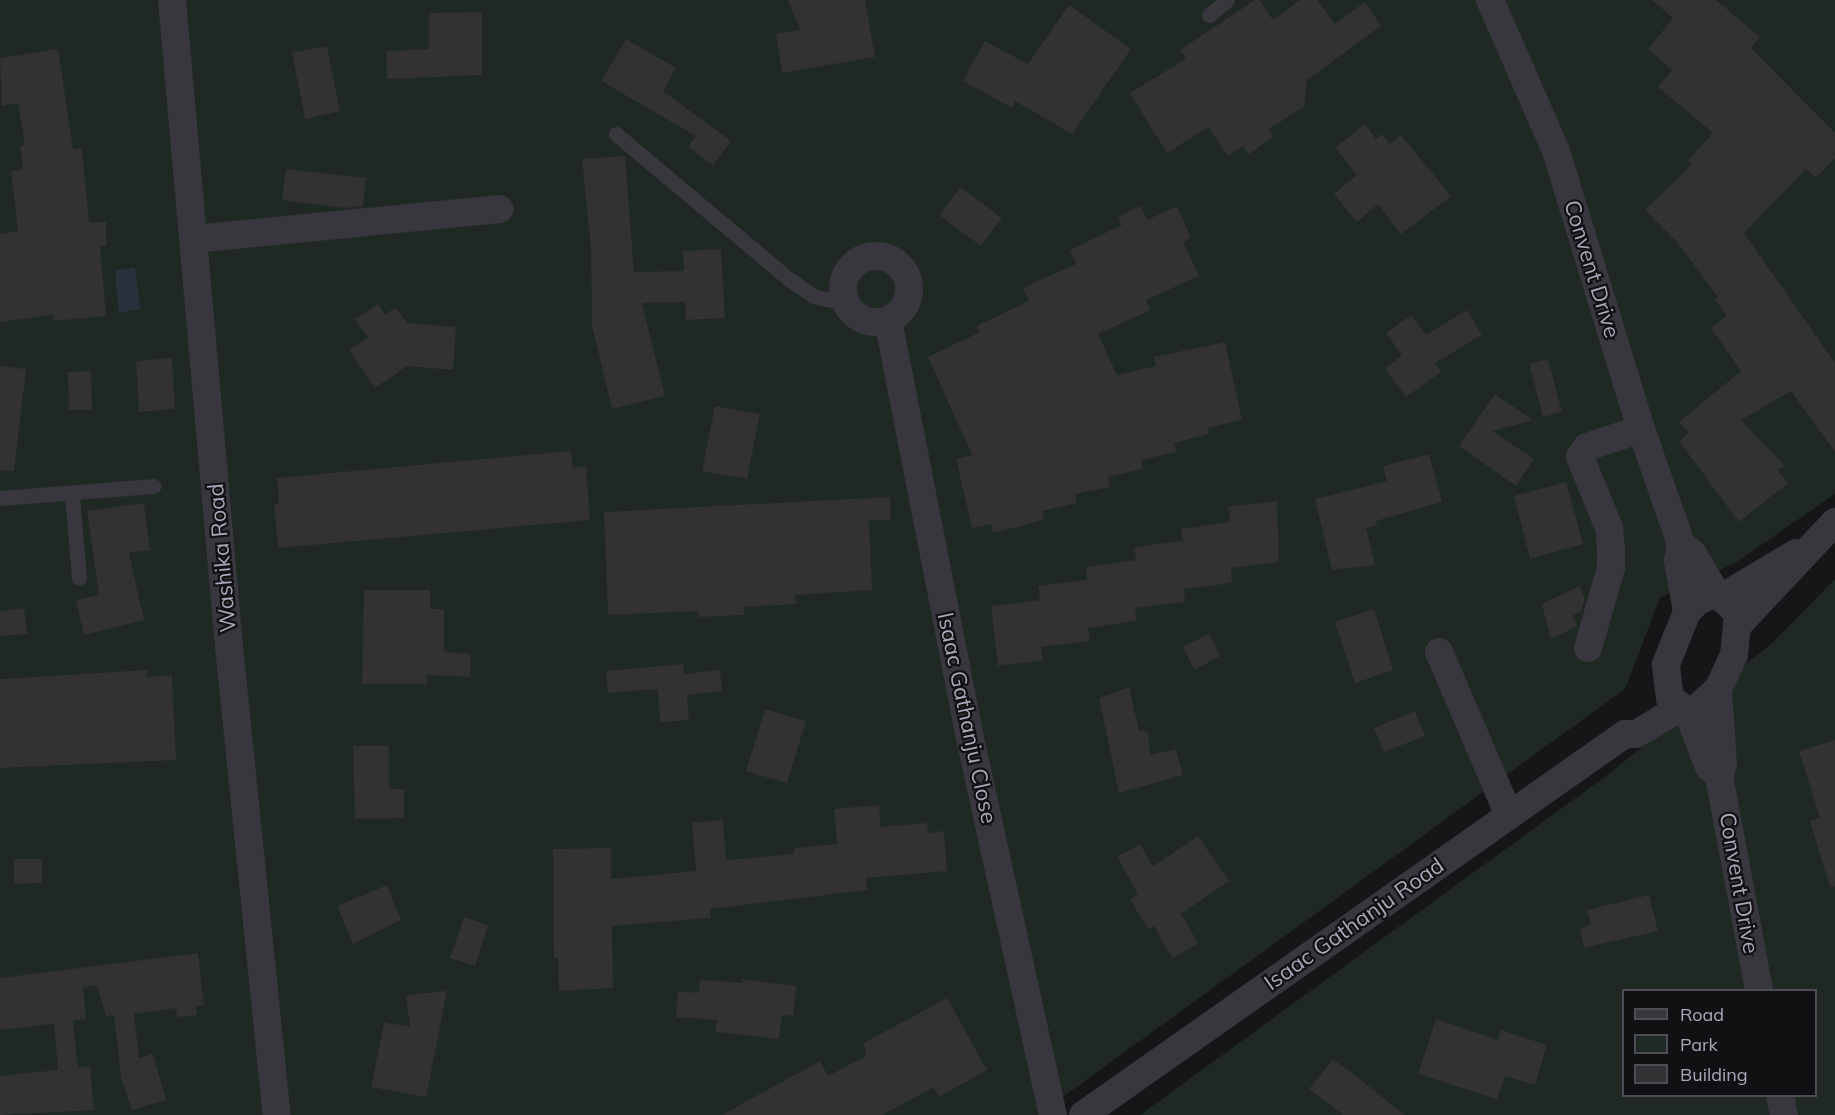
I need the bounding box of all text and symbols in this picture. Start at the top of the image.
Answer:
street label: Convent Drive [1559,197,1625,341]
street label: Washika Road [202,482,242,634]
street label: Isaac Gathanju Close [932,610,1002,826]
street label: Convent Drive [1714,810,1764,956]
street label: Isaac Gathanju Road [1259,852,1449,996]
legend [1622,989,1817,1097]
text: Road [1680,1003,1724,1026]
text: Park [1680,1033,1718,1056]
text: Building [1680,1063,1748,1086]

